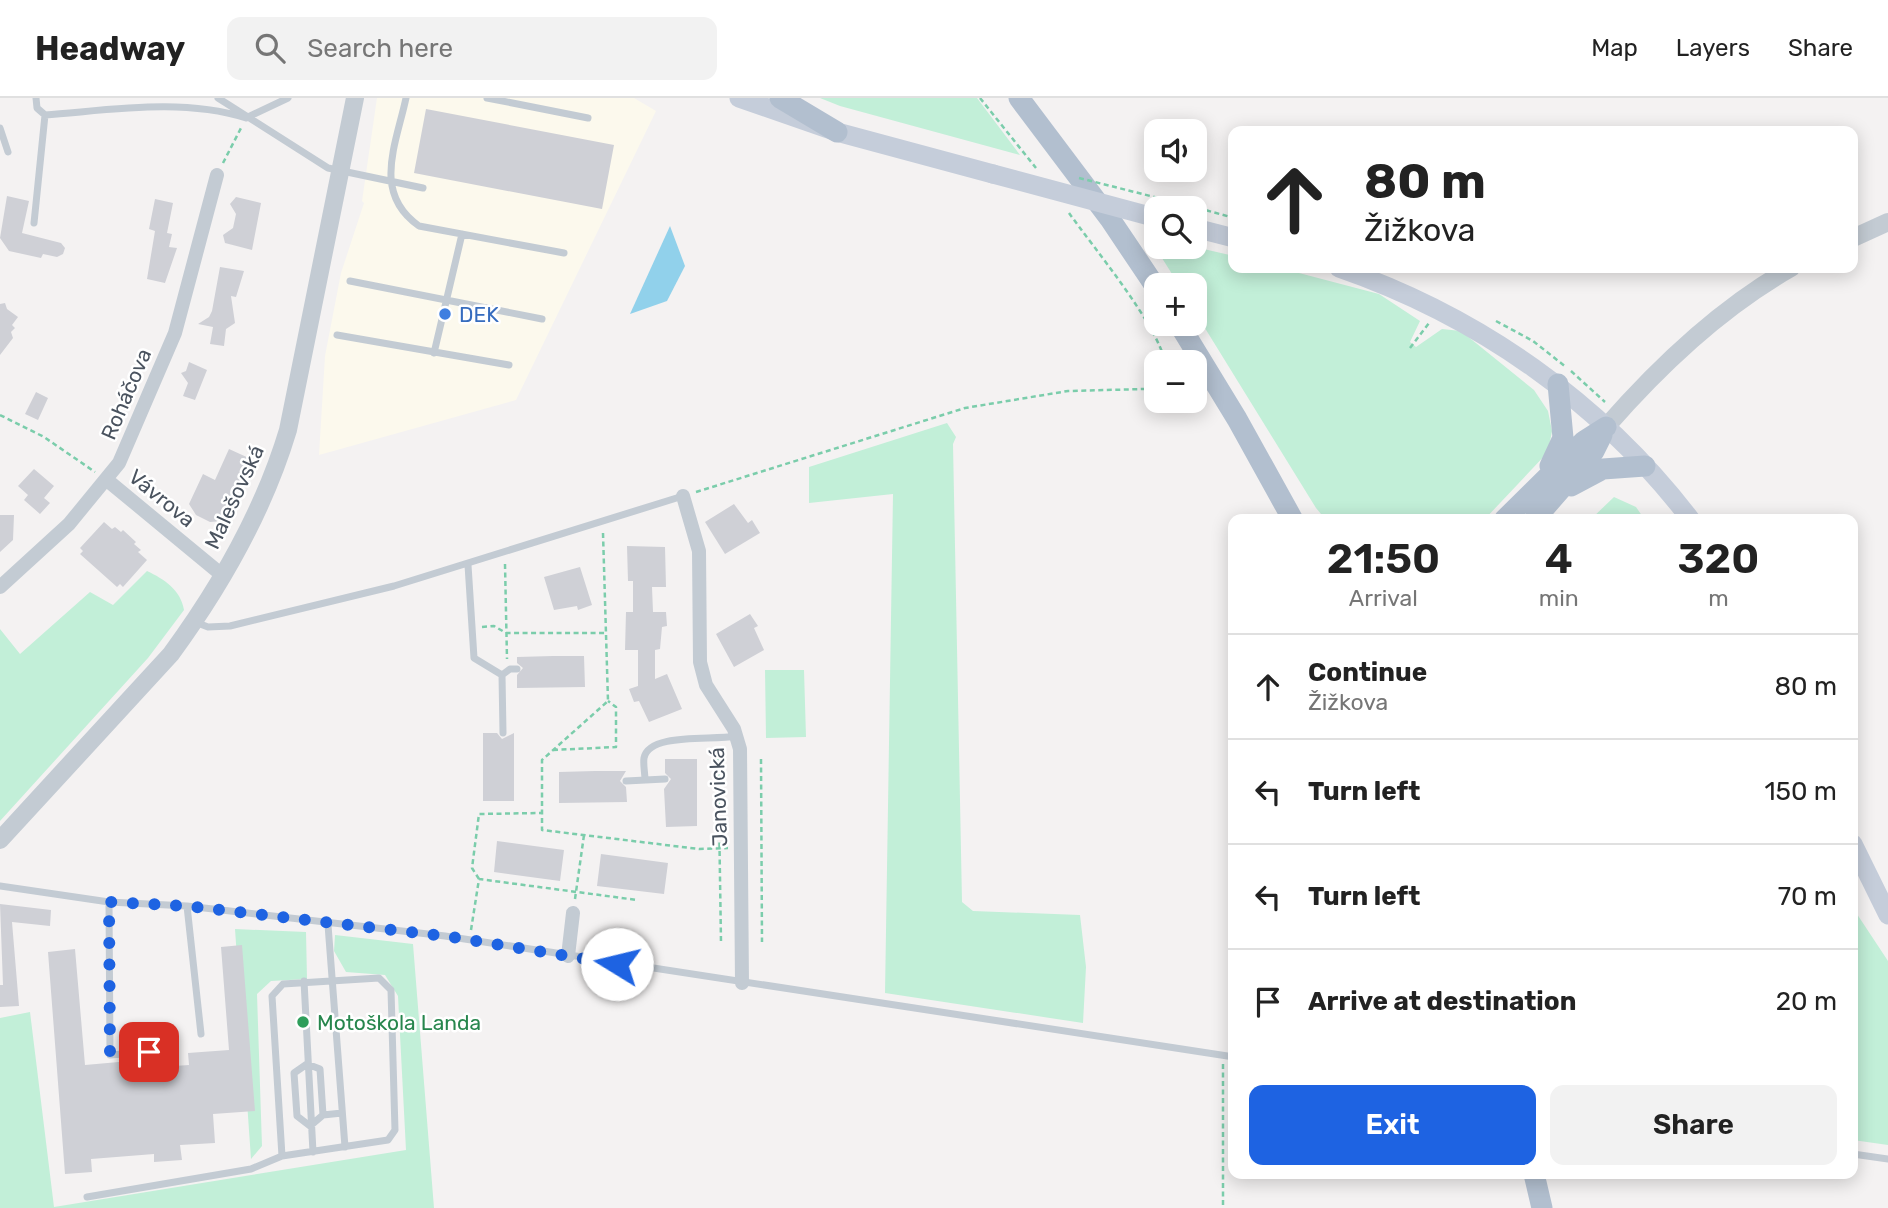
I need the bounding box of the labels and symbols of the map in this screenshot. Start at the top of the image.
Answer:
place label: DEK [459,302,499,327]
marker: DEK [437,306,453,322]
street label: Roháčova [96,345,156,443]
street label: Malešovská [199,441,269,553]
street label: Vávrova [124,464,200,532]
street label: Janovická [704,747,732,847]
position arrow [580,927,654,1001]
place label: Motoškola Landa [317,1010,481,1035]
marker: Motoškola Landa [295,1014,311,1030]
pin [119,1022,179,1082]

